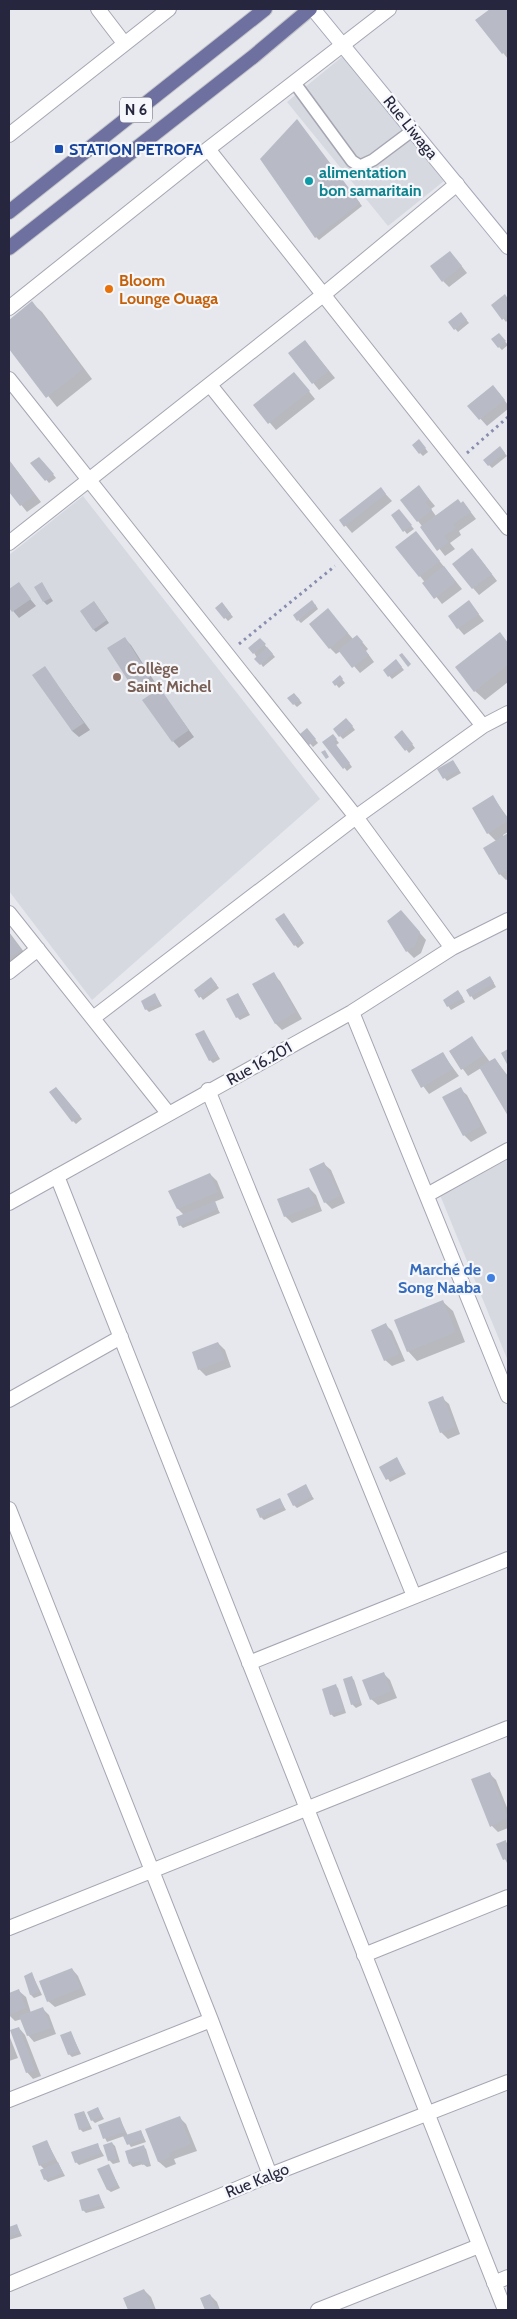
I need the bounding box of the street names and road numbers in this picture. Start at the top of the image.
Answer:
street label: Rue Liwaga [379,92,442,163]
road number: N 6 [120,98,152,122]
street label: Rue 16.201 [223,1038,295,1089]
street label: Rue Kalgo [223,2159,292,2202]

